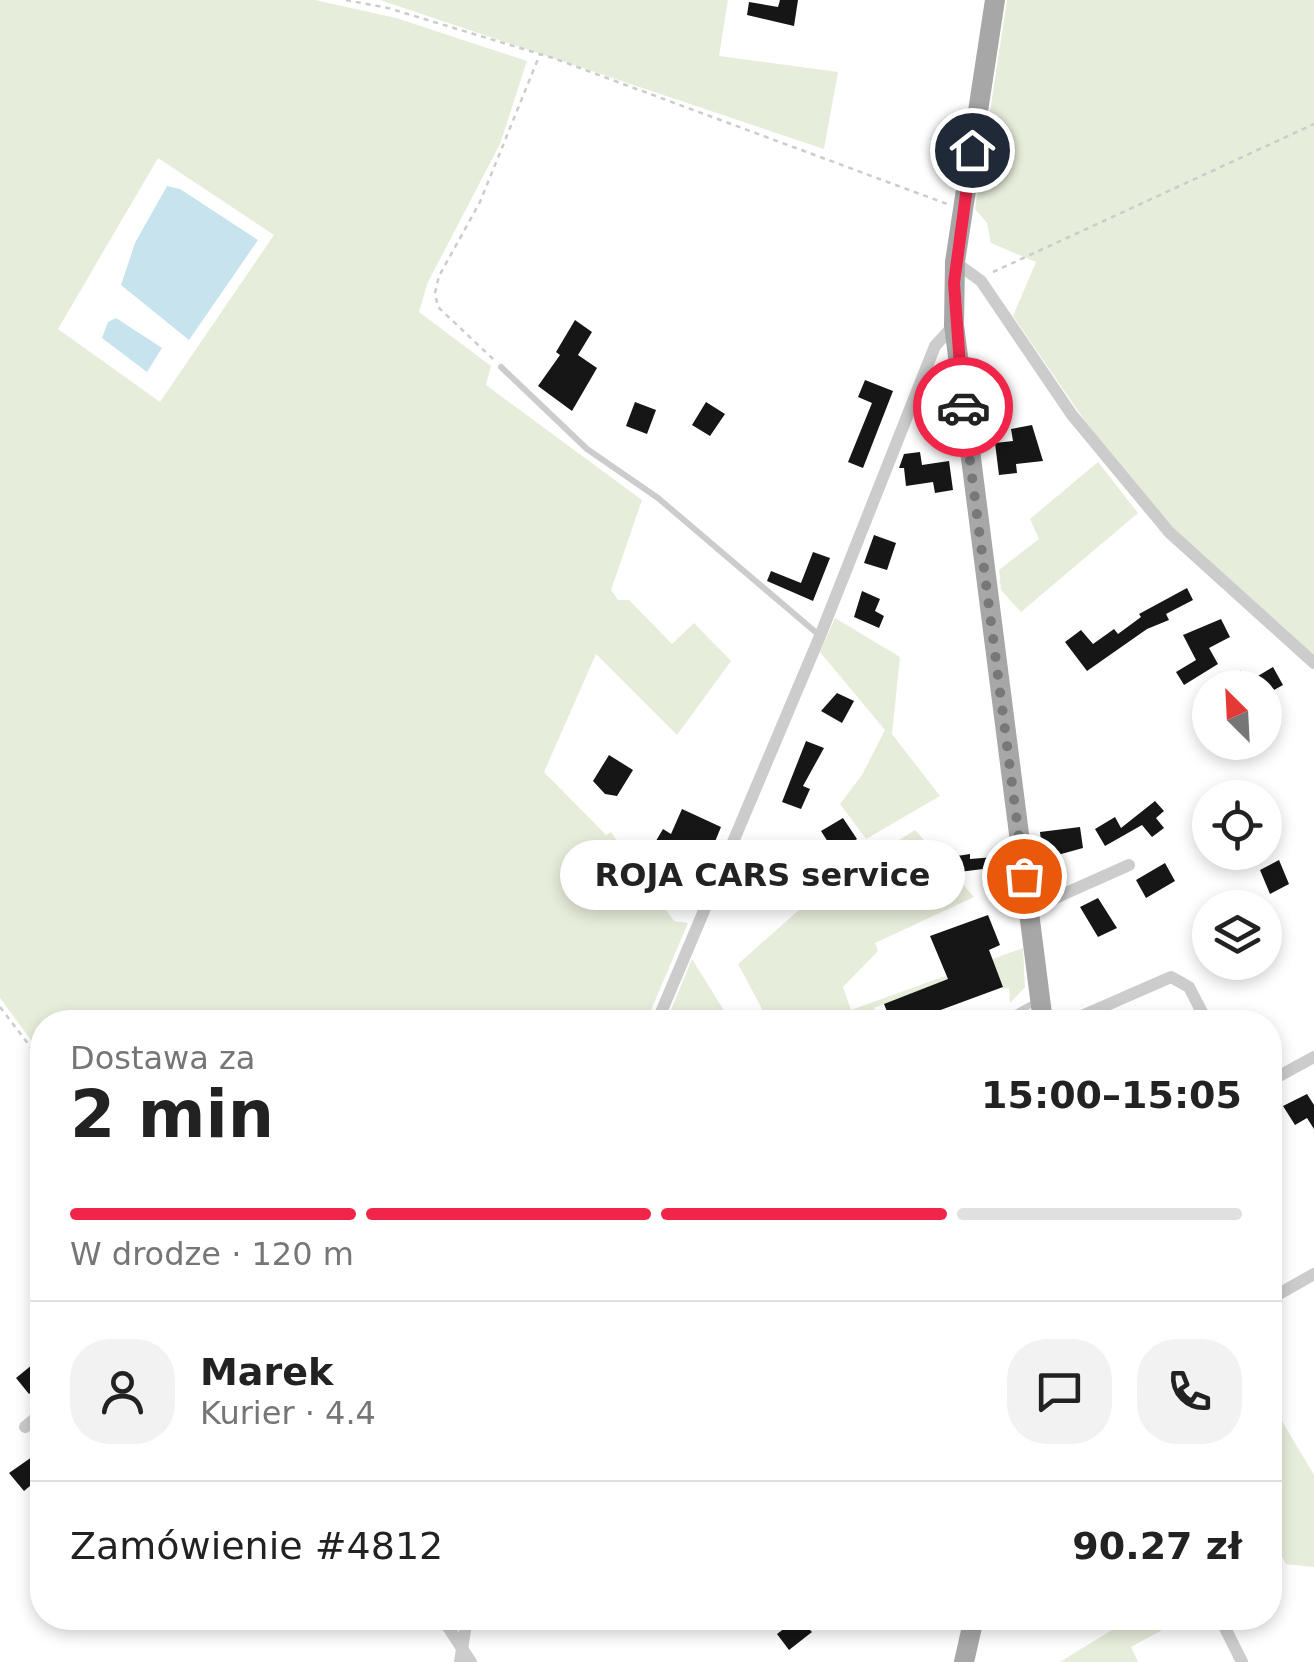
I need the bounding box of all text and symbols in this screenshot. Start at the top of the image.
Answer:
pin [930,108,1015,193]
icon: home [945,123,1000,178]
courier [913,357,1013,457]
icon: car [936,380,991,435]
north arrow [1192,670,1282,760]
map controls [1192,670,1282,980]
button: locate [1192,780,1282,870]
pin [982,834,1067,919]
callout: ROJA CARS service [559,841,964,911]
icon: bag [997,849,1052,904]
text: ROJA CARS service [595,856,930,894]
button: layers [1192,890,1282,980]
text: Dostawa za [70,1039,255,1077]
text: 15:00–15:05 [981,1073,1242,1117]
text: 2 min [70,1077,274,1152]
text: W drodze · 120 m [70,1235,354,1273]
button: person [70,1339,175,1444]
button: chat [1007,1339,1112,1444]
button: phone [1137,1339,1242,1444]
text: Marek [200,1350,333,1394]
text: Kurier · 4.4 [200,1394,376,1432]
text: Zamówienie #4812 [70,1524,443,1568]
text: 90.27 zł [1072,1524,1242,1568]

